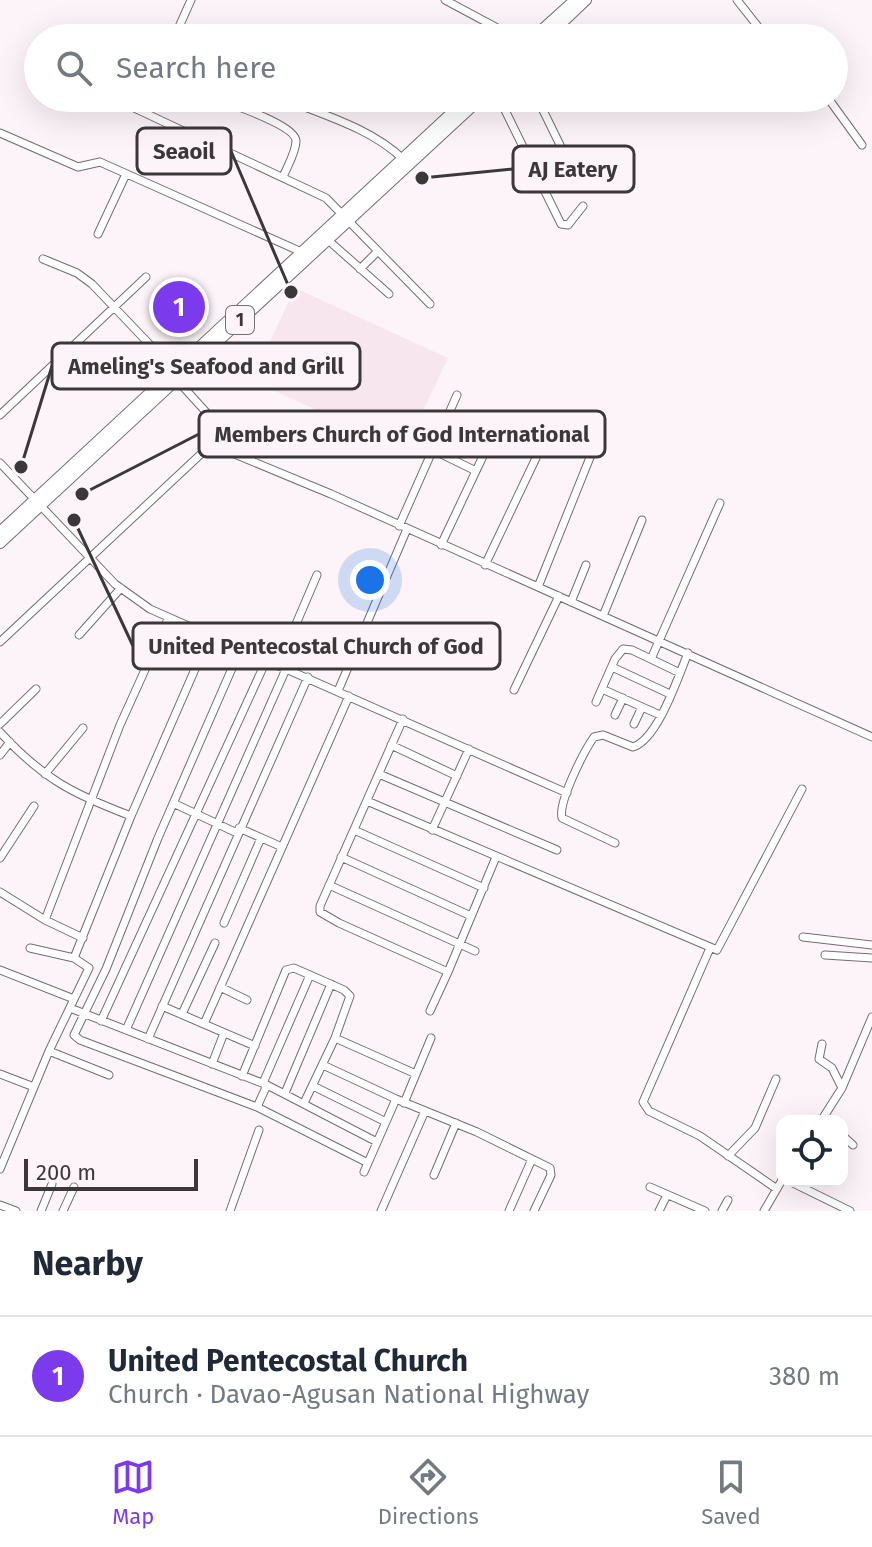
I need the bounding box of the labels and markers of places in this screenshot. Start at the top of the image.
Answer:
callout: Seaoil [137,128,231,174]
callout: AJ Eatery [513,146,634,192]
pin: 1 [153,277,205,337]
callout: Ameling's Seafood and Grill [52,343,360,389]
callout: Members Church of God International [199,411,605,457]
callout: United Pentecostal Church of God [133,623,500,669]

